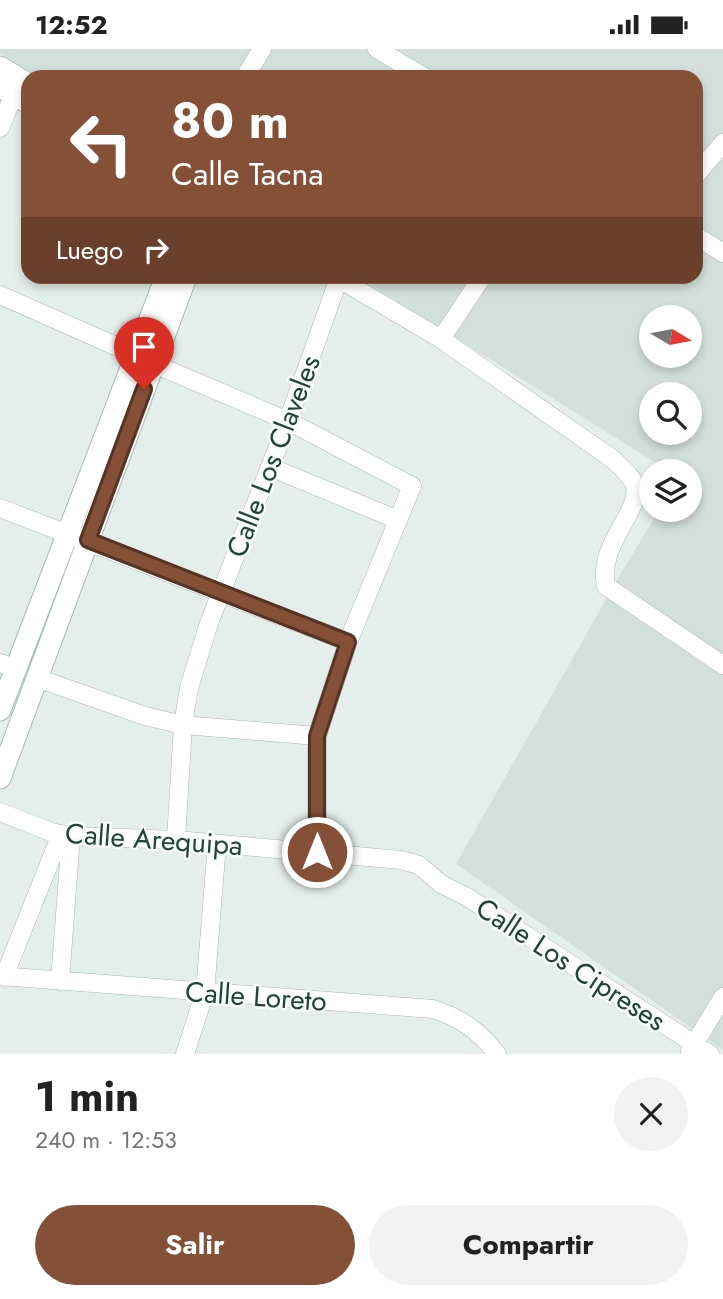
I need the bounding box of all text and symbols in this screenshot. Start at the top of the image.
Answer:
text: 12:52 [35,6,108,44]
text: 80 m [171,86,289,156]
icon: left [56,98,147,189]
text: Calle Tacna [171,151,324,197]
text: Luego [56,231,123,269]
icon: right [137,231,175,269]
north arrow [639,305,702,367]
map controls [639,305,702,522]
pin [114,317,174,389]
icon: arrive [125,328,163,366]
street label: Calle Los Claveles [216,349,331,563]
button: search [639,382,702,445]
button: layers [639,459,702,522]
street label: Calle Arequipa [64,813,244,866]
position arrow [280,815,354,889]
street label: Calle Los Cipreses [468,888,674,1041]
street label: Calle Loreto [184,971,328,1022]
text: 1 min [35,1066,139,1127]
button: close [614,1077,688,1151]
text: 240 m · 12:53 [35,1123,177,1157]
button: Salir [35,1205,355,1285]
button: Compartir [369,1205,688,1285]

